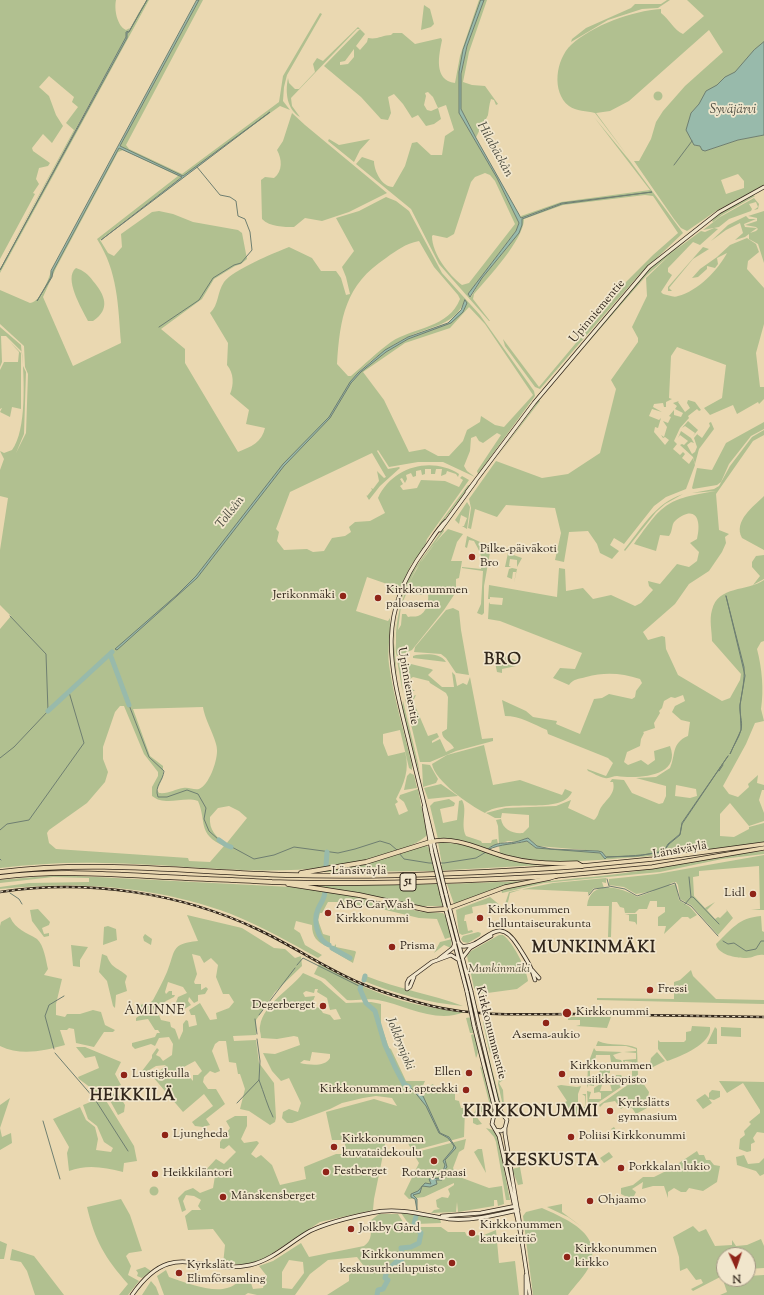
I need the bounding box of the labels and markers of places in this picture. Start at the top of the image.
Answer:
place label: Pilke-päiväkoti Bro [480,543,557,571]
marker: Pilke-päiväkoti Bro [467,552,477,562]
place label: Kirkkonummen paloasema [386,584,468,612]
place label: Jerikonmäki [273,589,335,603]
marker: Jerikonmäki [338,591,348,601]
marker: Kirkkonummen paloasema [373,593,383,603]
place label: Lidl [724,887,745,901]
marker: Lidl [748,889,758,899]
place label: ABC CarWash Kirkkonummi [336,899,414,927]
place label: Kirkkonummen helluntaiseurakunta [488,904,591,932]
marker: ABC CarWash Kirkkonummi [323,908,333,918]
marker: Kirkkonummen helluntaiseurakunta [475,913,485,923]
place label: Prisma [400,940,435,954]
marker: Prisma [387,942,397,952]
place label: Fressi [658,983,687,997]
marker: Fressi [645,985,655,995]
place label: Degerberget [252,999,315,1013]
marker: Degerberget [318,1001,328,1011]
place label: Kirkkonummi [576,1006,649,1020]
marker: Kirkkonummi [561,1007,573,1019]
marker: Asema-aukio [541,1018,551,1028]
place label: Asema-aukio [512,1029,580,1043]
place label: Kirkkonummen musiikkiopisto [570,1060,652,1088]
place label: Ellen [434,1066,461,1080]
place label: Lustigkulla [132,1068,190,1082]
marker: Ellen [464,1068,474,1078]
marker: Kirkkonummen musiikkiopisto [557,1069,567,1079]
marker: Lustigkulla [119,1070,129,1080]
place label: Kirkkonummen 1. apteekki [320,1083,458,1097]
marker: Kirkkonummen 1. apteekki [461,1085,471,1095]
place label: Kyrkslätts gymnasium [618,1097,677,1125]
marker: Kyrkslätts gymnasium [605,1106,615,1116]
place label: Ljungheda [173,1128,228,1142]
marker: Ljungheda [160,1130,170,1140]
place label: Poliisi Kirkkonummi [579,1130,686,1144]
marker: Poliisi Kirkkonummi [566,1132,576,1142]
place label: Kirkkonummen kuvataidekoulu [342,1133,424,1161]
marker: Kirkkonummen kuvataidekoulu [329,1142,339,1152]
marker: Rotary-paasi [429,1156,439,1166]
place label: Porkkalan lukio [629,1161,710,1175]
marker: Porkkalan lukio [616,1163,626,1173]
place label: Festberget [334,1165,387,1179]
place label: Heikkiläntori [163,1167,232,1181]
marker: Festberget [321,1167,331,1177]
place label: Rotary-paasi [402,1167,466,1181]
marker: Heikkiläntori [150,1169,160,1179]
place label: Månskensberget [231,1190,315,1204]
marker: Månskensberget [218,1192,228,1202]
place label: Ohjaamo [598,1194,646,1208]
marker: Ohjaamo [585,1196,595,1206]
place label: Kirkkonummen katukeittiö [480,1219,562,1247]
place label: Jolkby Gård [359,1222,420,1236]
marker: Jolkby Gård [346,1224,356,1234]
marker: Kirkkonummen katukeittiö [467,1228,477,1238]
place label: Kirkkonummen kirkko [575,1243,657,1271]
place label: Kirkkonummen keskusurheilupuisto [340,1249,444,1277]
marker: Kirkkonummen kirkko [562,1252,572,1262]
marker: Kirkkonummen keskusurheilupuisto [447,1258,457,1268]
place label: Kyrkslätt Elimförsamling [187,1259,266,1287]
marker: Kyrkslätt Elimförsamling [174,1268,184,1278]

